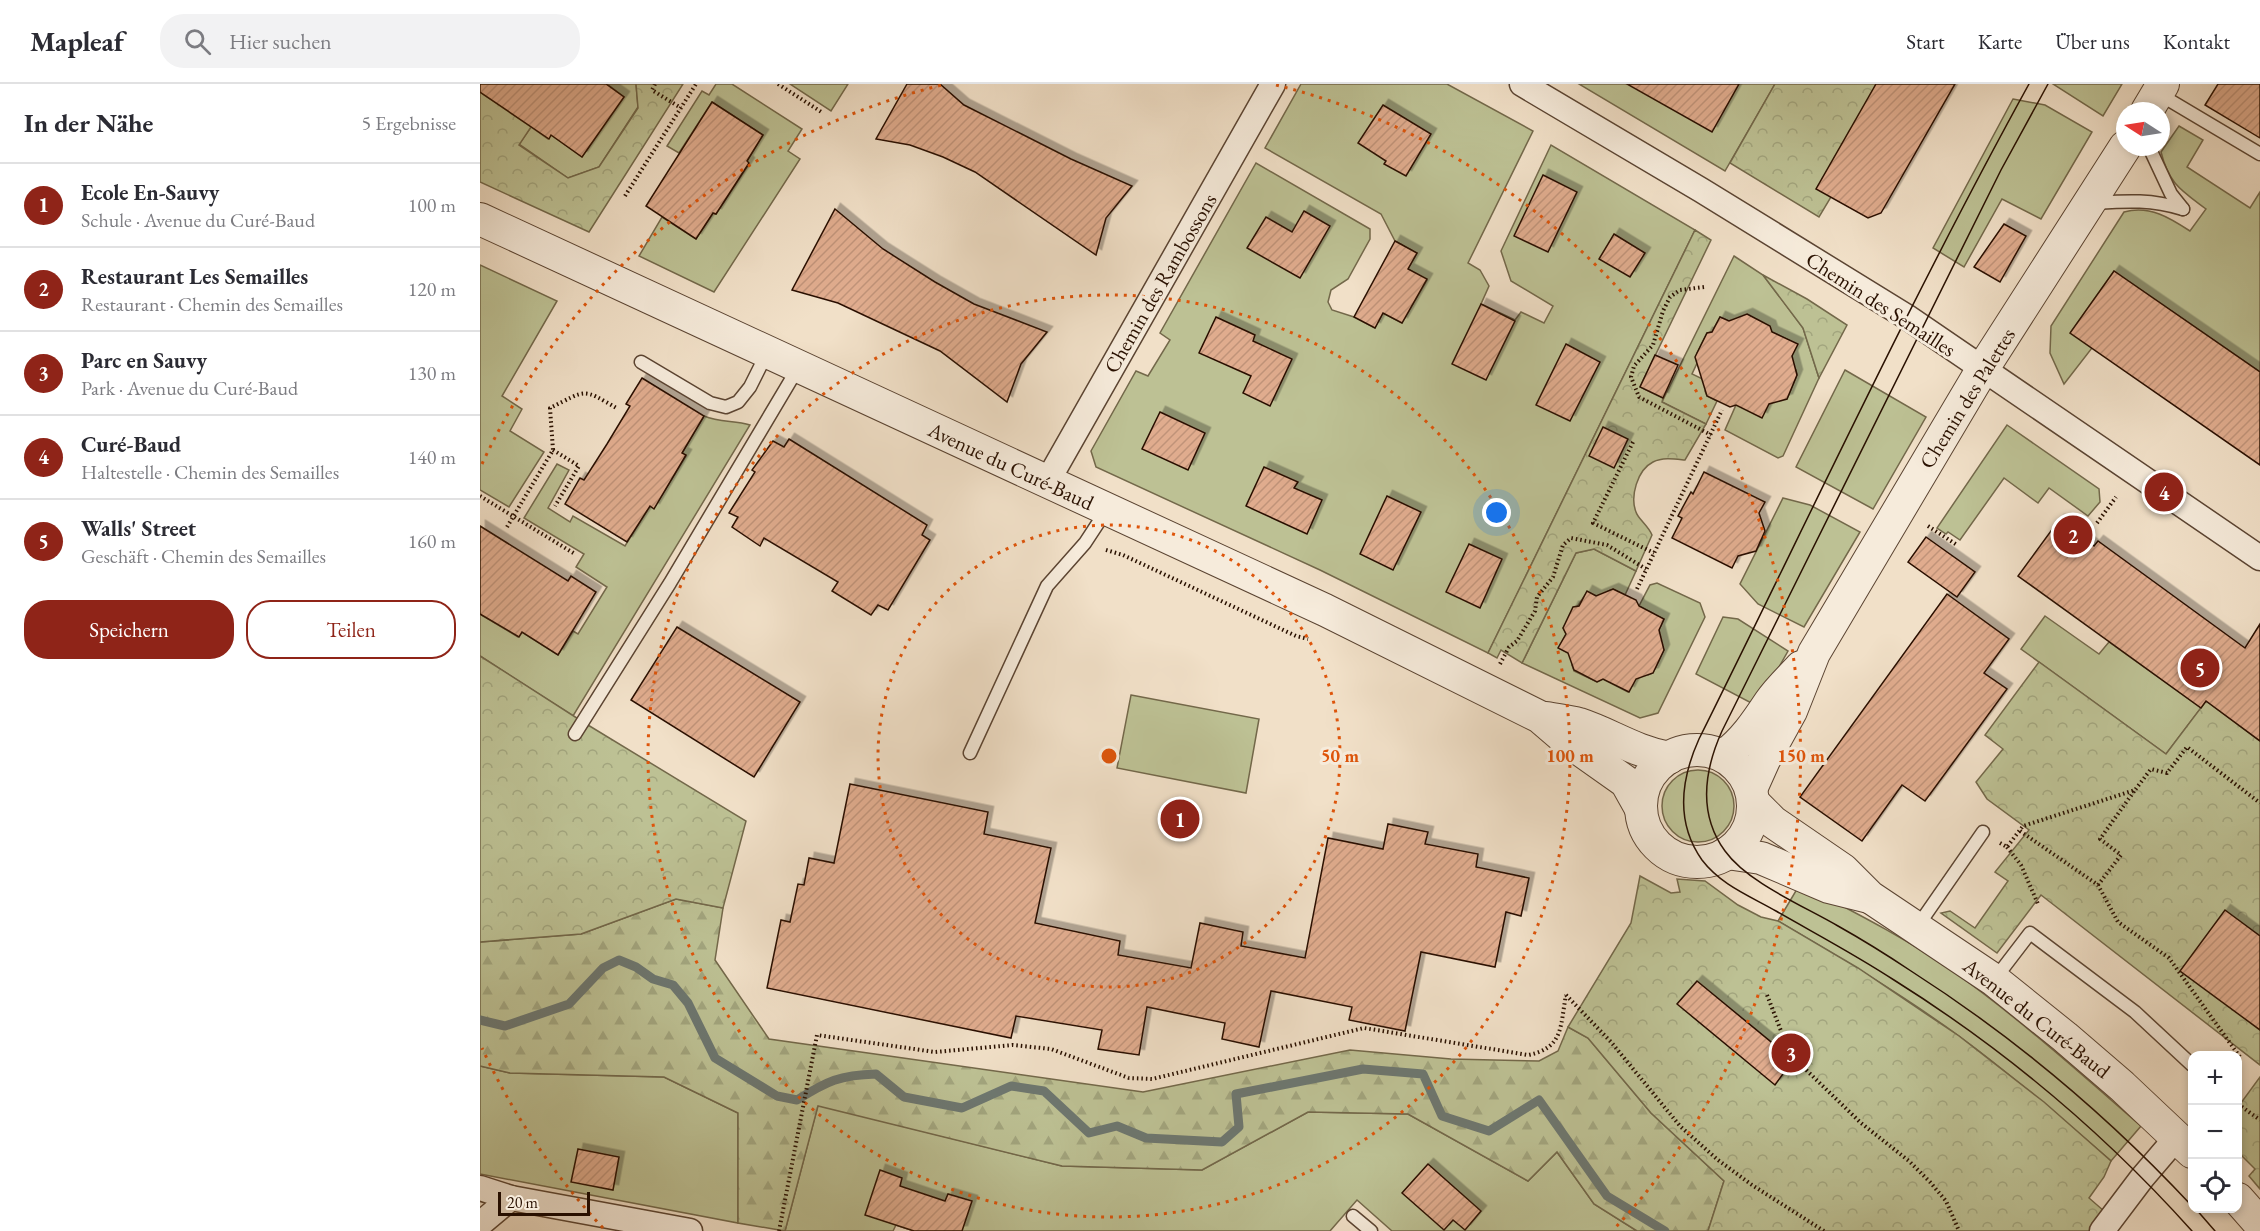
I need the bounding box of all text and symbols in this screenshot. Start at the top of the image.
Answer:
search box [160,14,580,68]
text: Mapleaf [30,23,124,59]
icon: search [181,25,214,58]
text: Hier suchen [229,27,332,56]
text: Start [1906,28,1945,55]
text: Karte [1978,28,2022,55]
text: Über uns [2055,28,2130,55]
text: Kontakt [2163,28,2230,55]
north arrow [2116,102,2170,156]
text: In der Nähe [24,106,153,140]
text: 5 Ergebnisse [361,110,456,136]
text: Ecole En-Sauvy [81,178,219,207]
street label: Chemin des Rambossons [1098,188,1223,378]
text: 1 [38,192,49,218]
text: 100 m [408,192,456,218]
text: Schule · Avenue du Curé-Baud [81,207,315,233]
street label: Chemin des Semailles [1801,245,1961,363]
text: Restaurant Les Semailles [81,262,308,291]
text: 2 [38,276,49,302]
text: 120 m [408,276,456,302]
text: Restaurant · Chemin des Semailles [81,291,343,317]
street label: Chemin des Palettes [1913,322,2021,473]
text: Parc en Sauvy [81,346,207,375]
text: 3 [38,360,49,386]
text: 130 m [408,360,456,386]
text: Park · Avenue du Curé-Baud [81,375,298,401]
street label: Avenue du Curé-Baud [923,415,1098,516]
text: Curé-Baud [81,430,181,459]
text: 4 [38,444,49,470]
text: 140 m [408,444,456,470]
text: Haltestelle · Chemin des Semailles [81,459,339,485]
pin: 4 [2144,470,2184,514]
your location [1482,498,1511,527]
pin: 2 [2054,512,2092,558]
text: Walls' Street [81,514,196,543]
text: 5 [38,528,49,554]
text: 160 m [408,528,456,554]
text: Geschäft · Chemin des Semailles [81,543,326,569]
button: Speichern [24,600,234,659]
button: Teilen [246,600,456,659]
pin: 5 [2180,646,2220,690]
text: 50 m [1321,744,1359,767]
text: 100 m [1546,744,1594,767]
text: 150 m [1777,744,1825,767]
centre of rings [1099,746,1119,766]
pin: 1 [1160,796,1200,842]
street label: Avenue du Curé-Baud [1957,951,2116,1084]
pin: 3 [1772,1030,1810,1076]
map controls [2188,1051,2242,1213]
button: + [2188,1051,2242,1105]
button: − [2188,1105,2242,1159]
button: locate [2188,1159,2242,1213]
scale bar [498,1189,590,1216]
text: 20 m [507,1192,538,1213]

